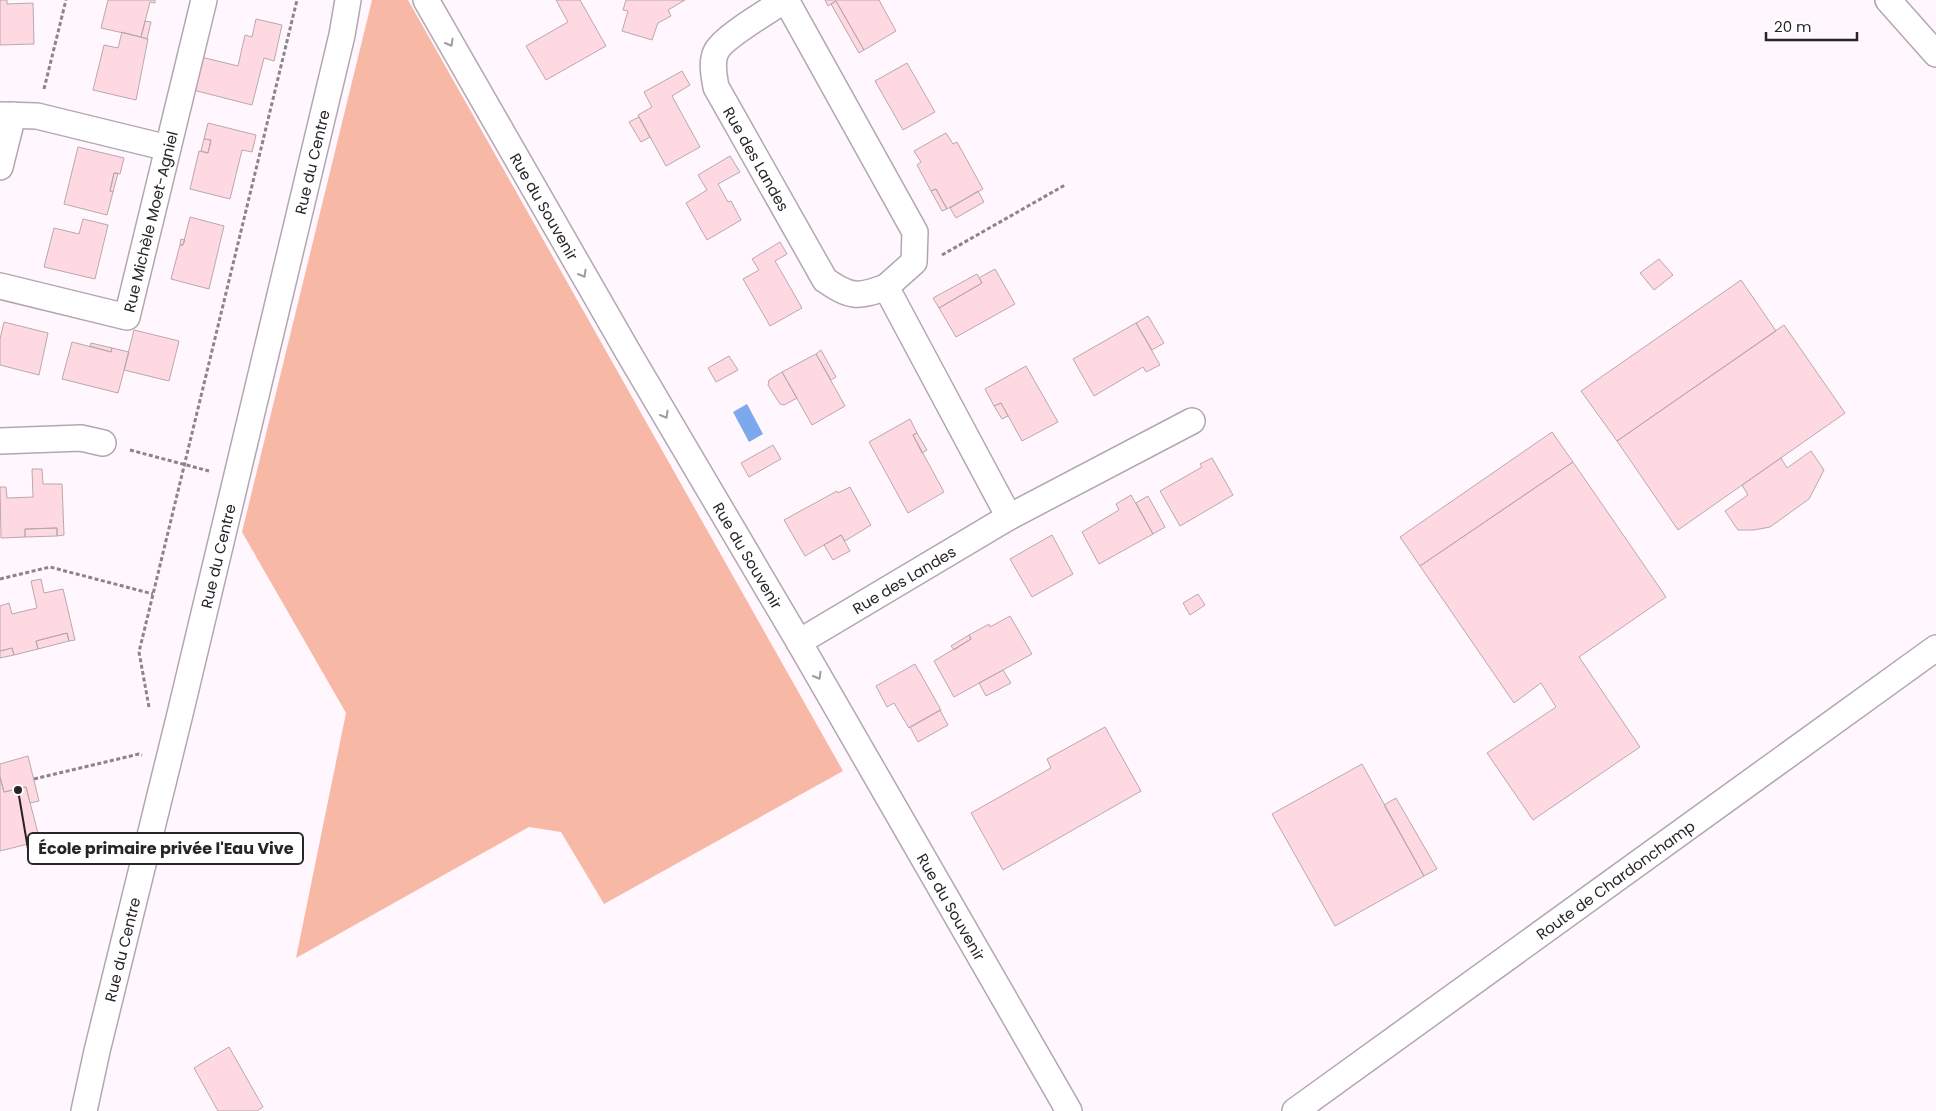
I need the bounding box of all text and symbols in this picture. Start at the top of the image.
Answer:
scale bar [1766,10,1857,42]
text: 20 m [1774,16,1812,37]
one-way arrow [443,37,453,46]
street label: Rue des Landes [719,103,795,215]
street label: Rue du Centre [289,108,334,216]
street label: Rue Michèle Moet-Agniel [118,129,182,314]
street label: Rue du Souvenir [505,149,584,264]
one-way arrow [577,269,587,278]
one-way arrow [658,410,668,419]
street label: Rue du Souvenir [708,498,788,613]
street label: Rue du Centre [195,502,240,610]
street label: Rue des Landes [848,541,960,619]
one-way arrow [812,670,822,679]
street label: Route de Chardonchamp [1531,815,1699,944]
callout: École primaire privée l'Eau Vive [28,833,303,864]
text: École primaire privée l'Eau Vive [38,837,294,860]
street label: Rue du Souvenir [912,849,991,965]
street label: Rue du Centre [99,895,145,1004]

